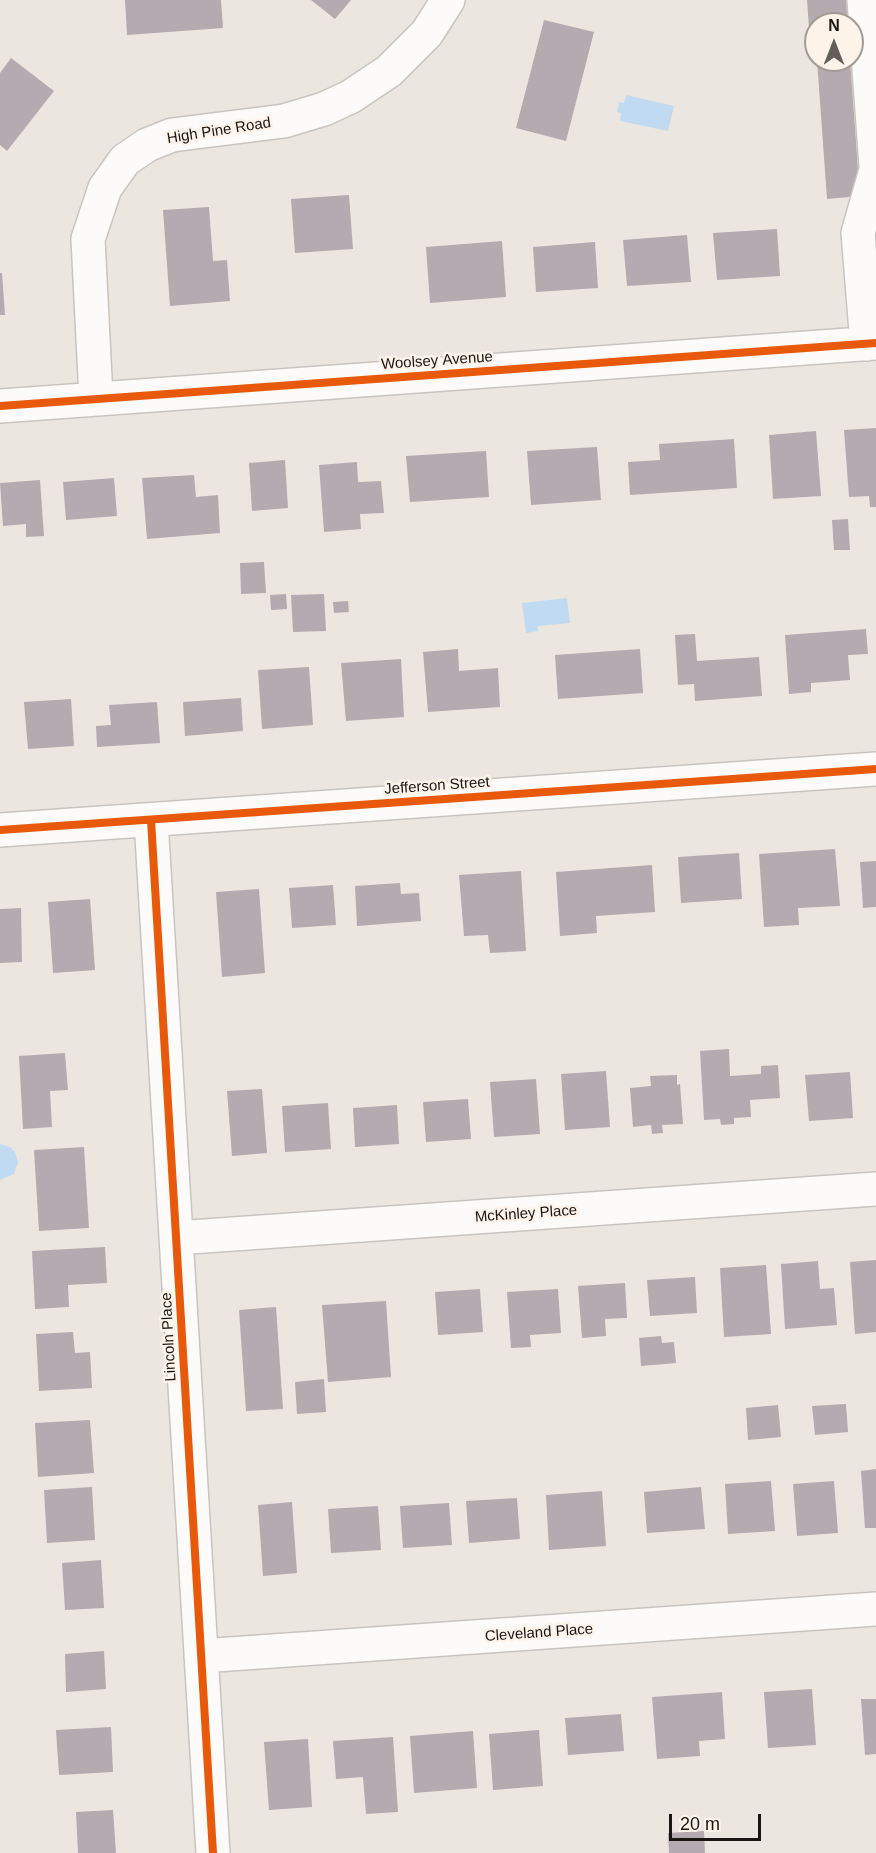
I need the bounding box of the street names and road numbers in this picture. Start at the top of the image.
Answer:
street label: High Pine Road [166,114,272,148]
street label: Woolsey Avenue [381,348,493,374]
street label: Jefferson Street [384,773,490,799]
street label: McKinley Place [474,1201,578,1227]
street label: Lincoln Place [158,1292,180,1382]
street label: Cleveland Place [484,1620,594,1646]

